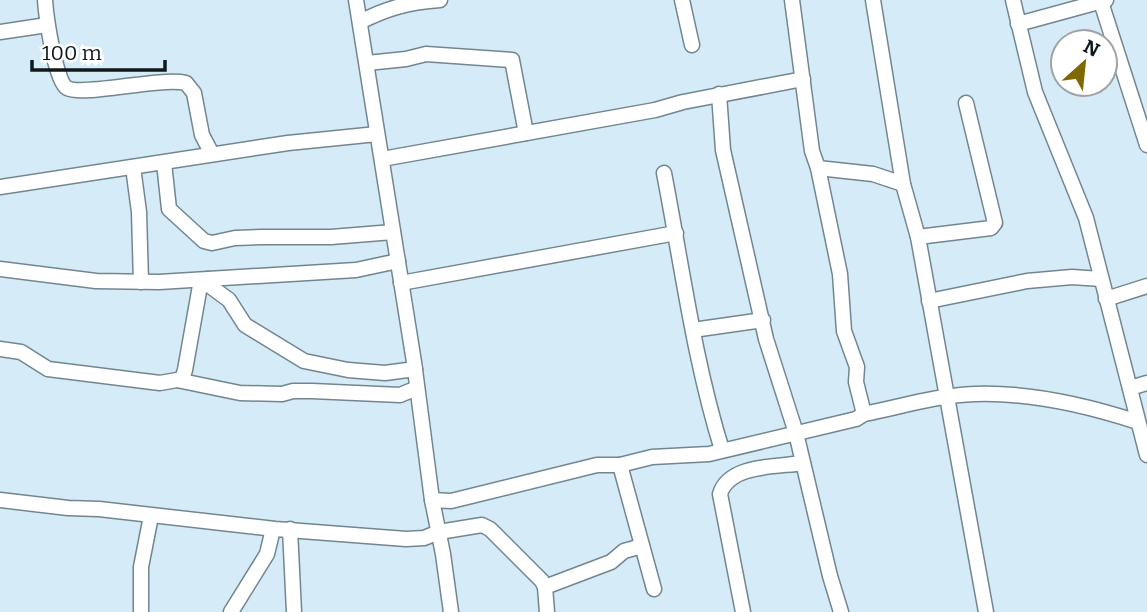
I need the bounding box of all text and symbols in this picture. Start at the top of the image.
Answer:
scale bar [32,28,164,72]
north arrow [1049,28,1119,98]
text: N [1080,35,1104,62]
text: 100 m [42,40,102,66]

